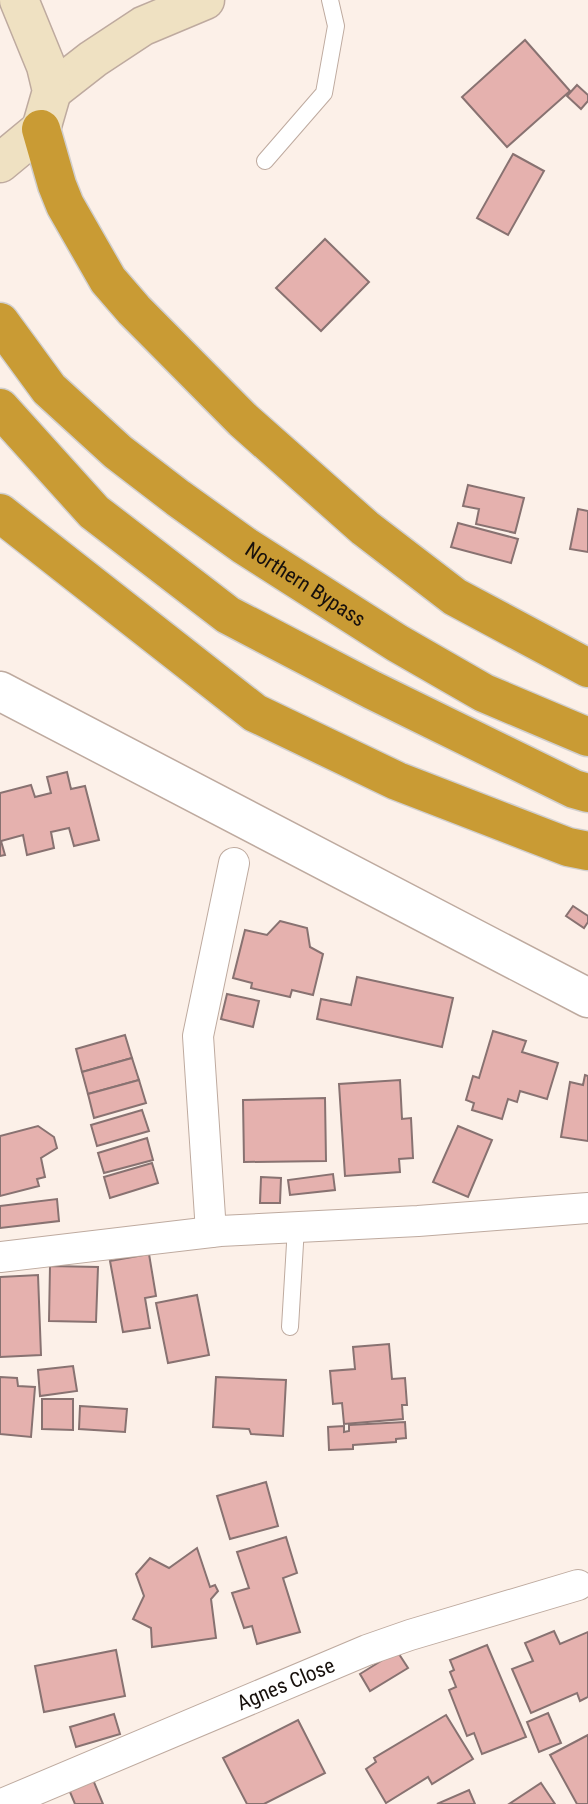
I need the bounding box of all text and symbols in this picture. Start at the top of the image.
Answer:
street label: Northern Bypass [241,537,370,632]
street label: Agnes Close [233,1653,338,1715]

